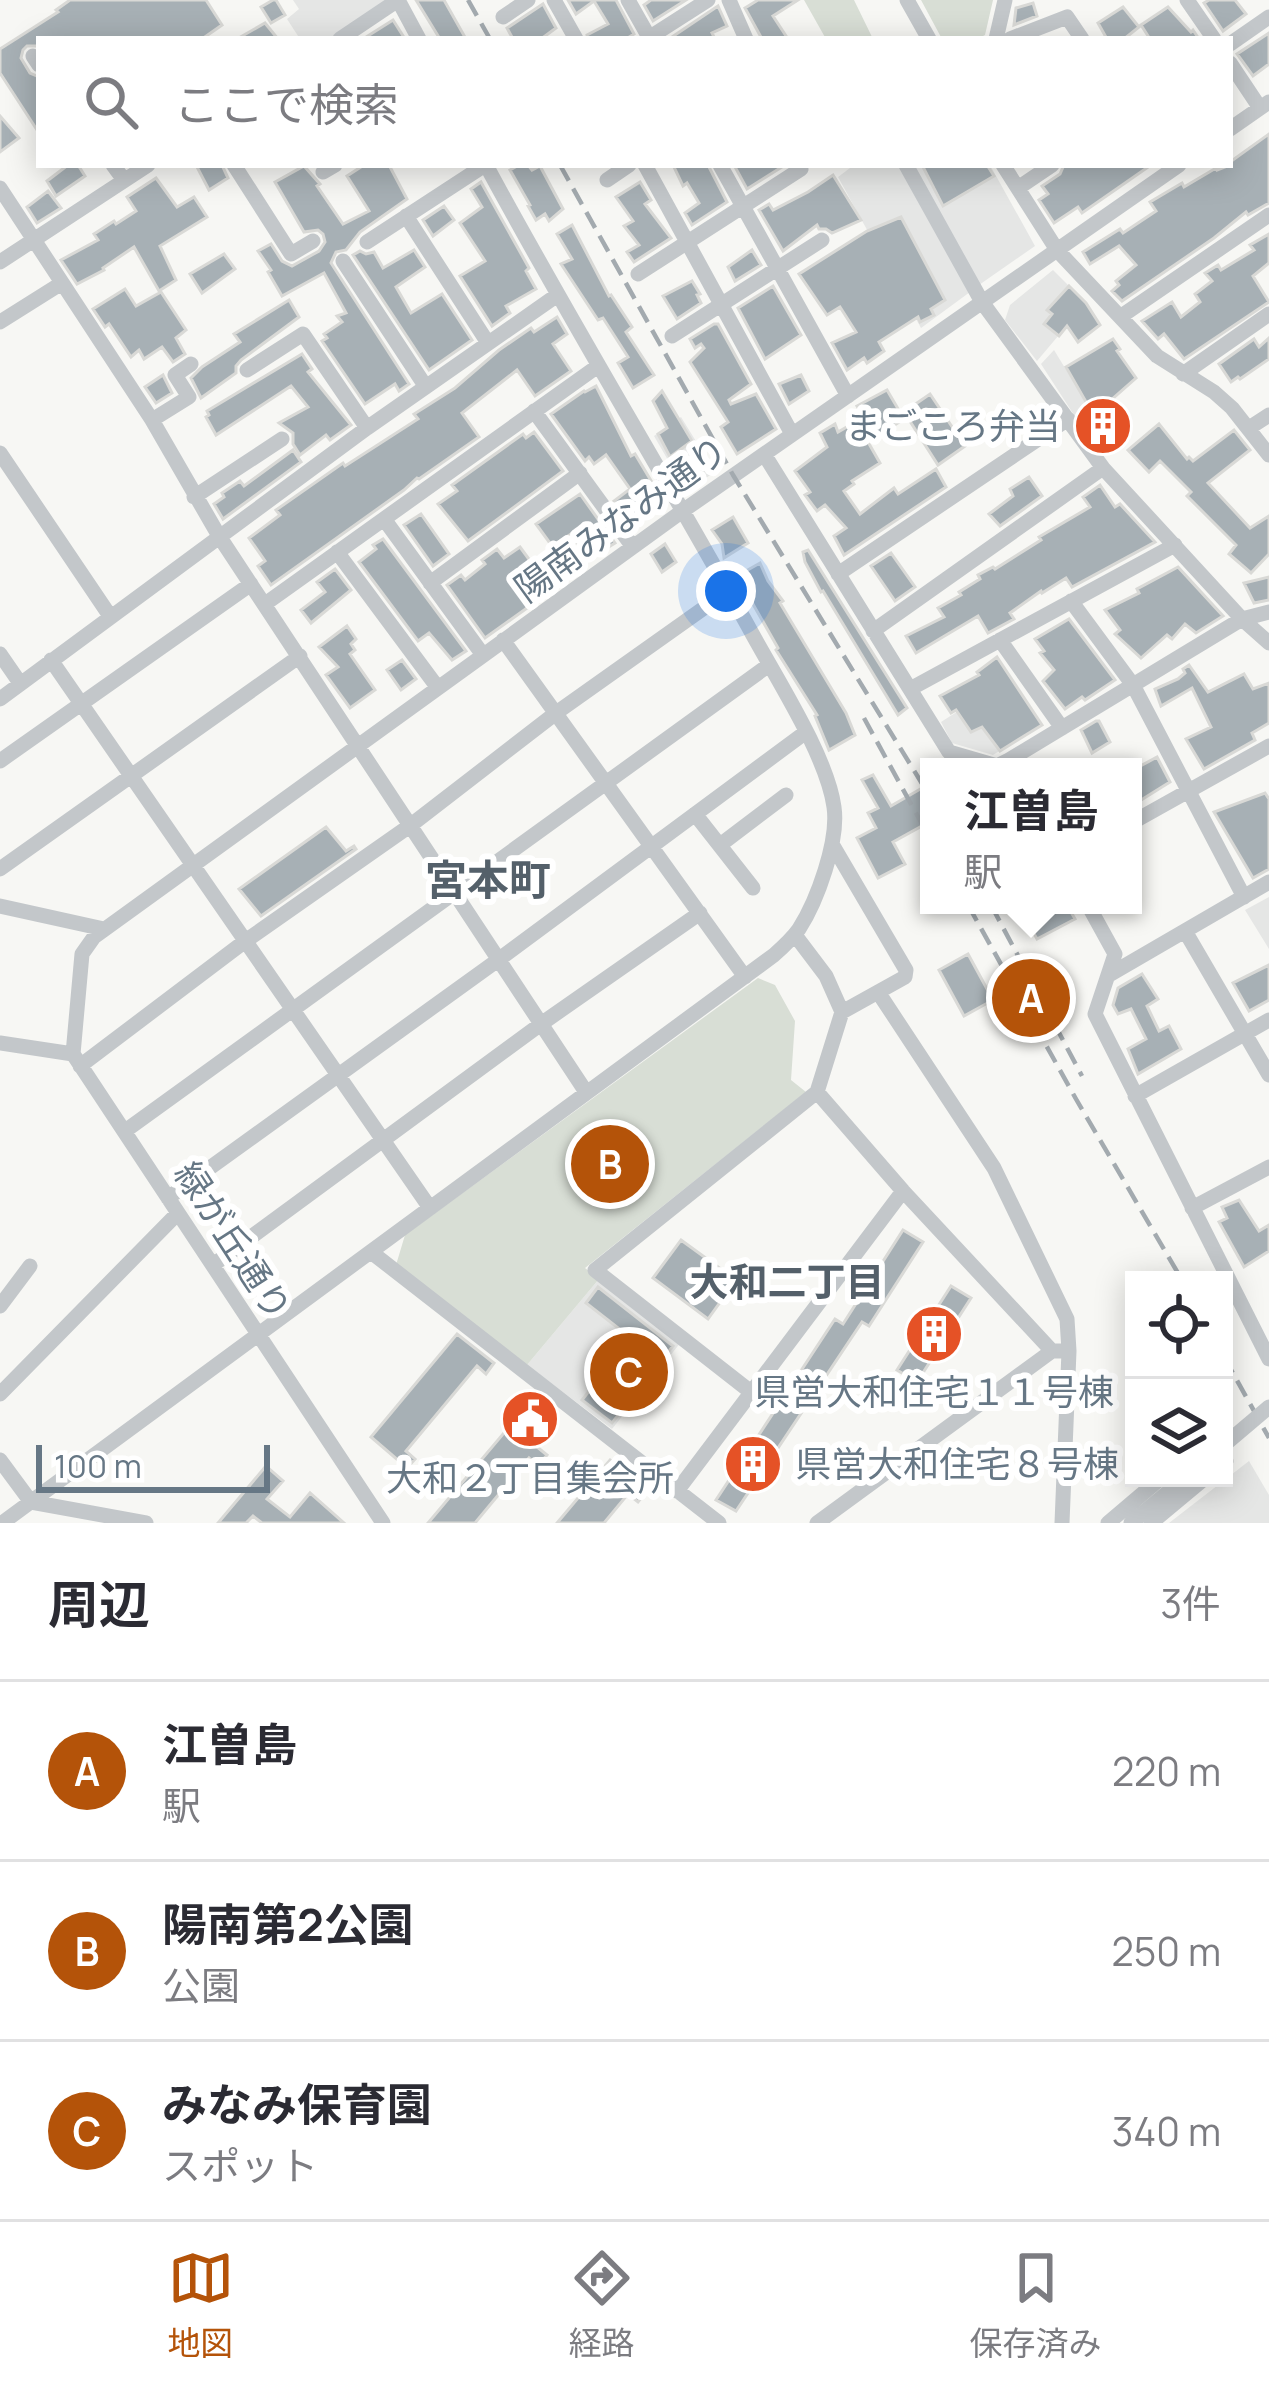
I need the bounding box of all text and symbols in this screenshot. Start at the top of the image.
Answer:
search box [36,36,1233,168]
icon: search [78,69,144,135]
text: ここで検索 [174,73,399,135]
building icon: まごころ弁当 [1072,395,1134,457]
place label: まごころ弁当 [845,401,1061,450]
street label: 陽南みなみ通り [504,425,737,612]
your location [696,561,756,621]
popup [920,758,1142,914]
text: 江曽島 [963,779,1099,841]
text: 駅 [963,844,1003,898]
district label: 宮本町 [425,850,551,908]
pin: A [992,953,1070,1043]
pin: B [571,1119,649,1209]
street label: 緑が丘通り [164,1152,303,1330]
district label: 大和二丁目 [689,1254,885,1308]
map controls [1125,1271,1233,1487]
button: locate [1125,1271,1233,1379]
building icon: 県営大和住宅１１号棟 [903,1303,965,1365]
pin: C [590,1327,668,1417]
place label: 県営大和住宅１１号棟 [754,1367,1114,1416]
button: layers [1125,1379,1233,1487]
public building icon: 大和２丁目集会所 [499,1388,561,1450]
building icon: 県営大和住宅８号棟 [722,1433,784,1495]
scale bar [36,1439,270,1492]
place label: 県営大和住宅８号棟 [795,1439,1119,1488]
text: 100 m [54,1443,142,1488]
place label: 大和２丁目集会所 [386,1453,674,1502]
text: 周辺 [48,1569,150,1638]
text: 3件 [1160,1576,1221,1630]
text: 江曽島 [162,1713,297,1775]
text: A [74,1744,100,1798]
text: 220 m [1112,1744,1221,1798]
text: 駅 [162,1778,201,1832]
text: 陽南第2公園 [162,1893,414,1955]
text: B [75,1924,99,1978]
text: 250 m [1112,1924,1221,1978]
text: 公園 [162,1958,240,2012]
text: みなみ保育園 [162,2073,432,2135]
text: C [73,2104,101,2158]
text: 340 m [1112,2104,1221,2158]
text: スポット [162,2138,318,2192]
tab: 地図 [168,2245,234,2365]
tab: 経路 [569,2245,635,2365]
tab: 保存済み [970,2245,1102,2365]

